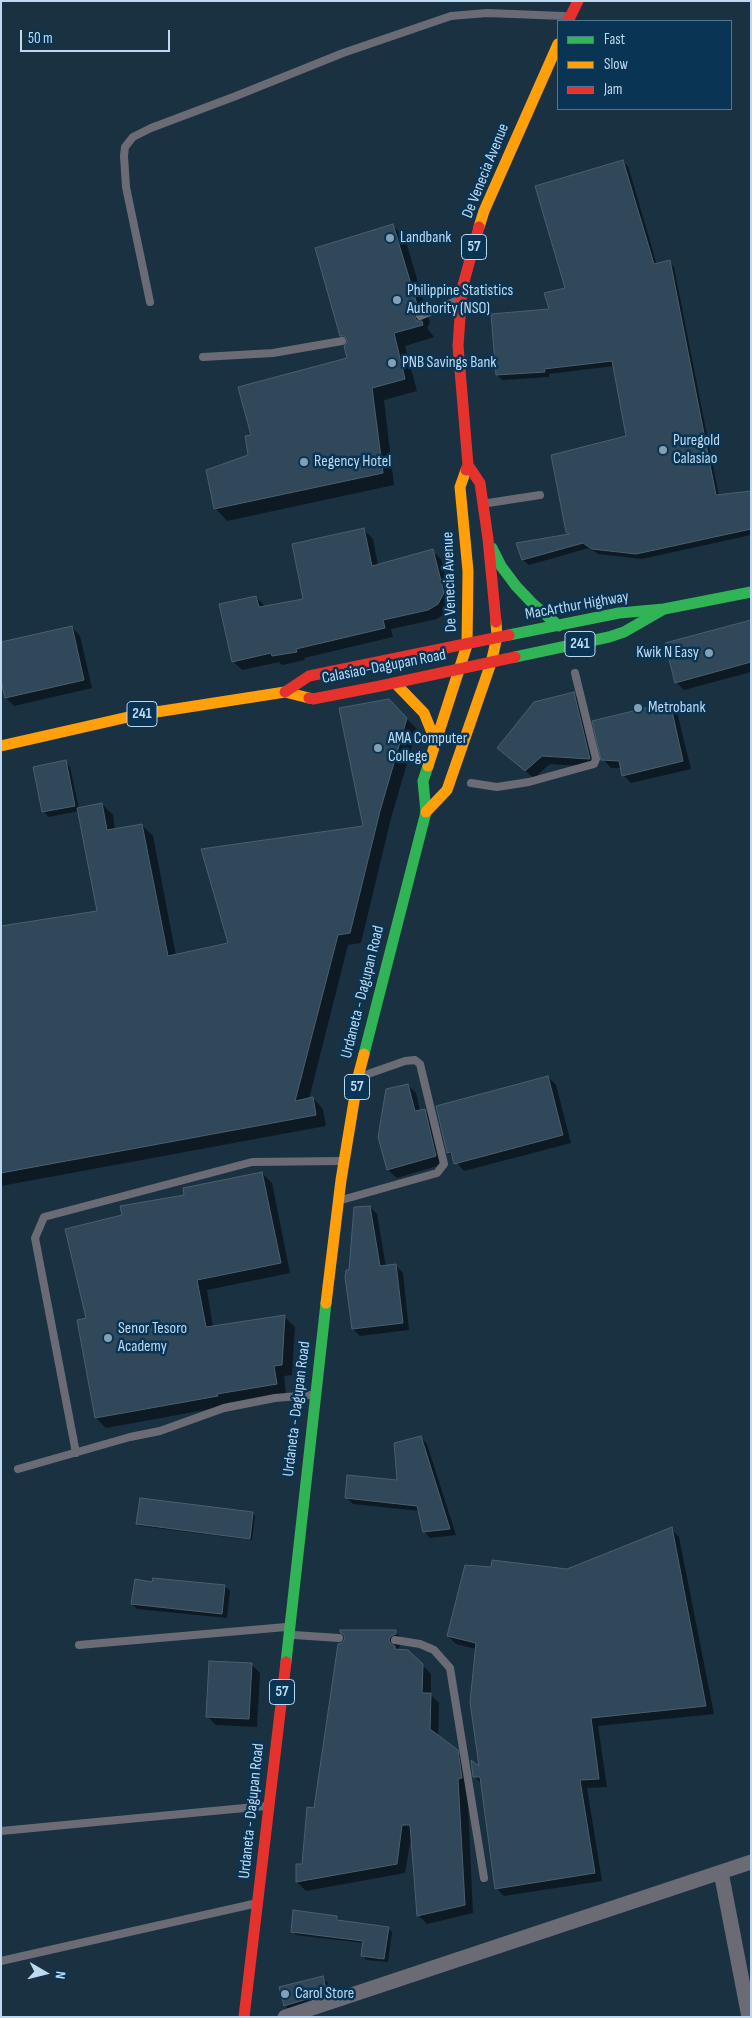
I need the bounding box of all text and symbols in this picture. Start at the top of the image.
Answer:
scale bar [22,20,172,52]
legend [557,20,732,110]
text: 50 m [28,29,53,48]
text: Fast [604,30,625,49]
text: Slow [604,55,628,74]
text: Jam [604,80,622,99]
street label: De Venecia Avenue [458,121,514,221]
place label: Landbank [400,228,451,248]
marker: Landbank [384,232,396,244]
road number: 57 [462,234,486,260]
place label: Philippine Statistics Authority (NSO) [407,281,513,319]
marker: Philippine Statistics Authority (NSO) [391,294,403,306]
place label: PNB Savings Bank [402,353,496,373]
marker: PNB Savings Bank [386,357,398,369]
place label: Puregold Calasiao [673,431,720,469]
marker: Puregold Calasiao [657,444,669,456]
place label: Regency Hotel [314,452,391,472]
marker: Regency Hotel [298,456,310,468]
street label: De Venecia Avenue [439,531,461,633]
street label: MacArthur Highway [524,587,630,625]
road number: 241 [565,632,595,656]
place label: Kwik N Easy [636,643,699,663]
street label: Calasiao-Dagupan Road [320,646,448,688]
marker: Kwik N Easy [703,647,715,659]
place label: Metrobank [648,698,705,718]
road number: 241 [127,702,157,726]
marker: Metrobank [632,702,644,714]
place label: AMA Computer College [388,729,467,767]
marker: AMA Computer College [372,742,384,754]
street label: Urdaneta - Dagupan Road [337,924,389,1060]
road number: 57 [344,1074,370,1100]
place label: Senor Tesoro Academy [118,1319,187,1357]
marker: Senor Tesoro Academy [102,1332,114,1344]
street label: Urdaneta - Dagupan Road [279,1340,315,1478]
road number: 57 [270,1680,294,1704]
street label: Urdaneta - Dagupan Road [235,1742,269,1880]
north arrow [20,1948,70,1998]
text: N [51,1970,69,1980]
place label: Carol Store [295,1984,354,2004]
marker: Carol Store [279,1988,291,2000]

